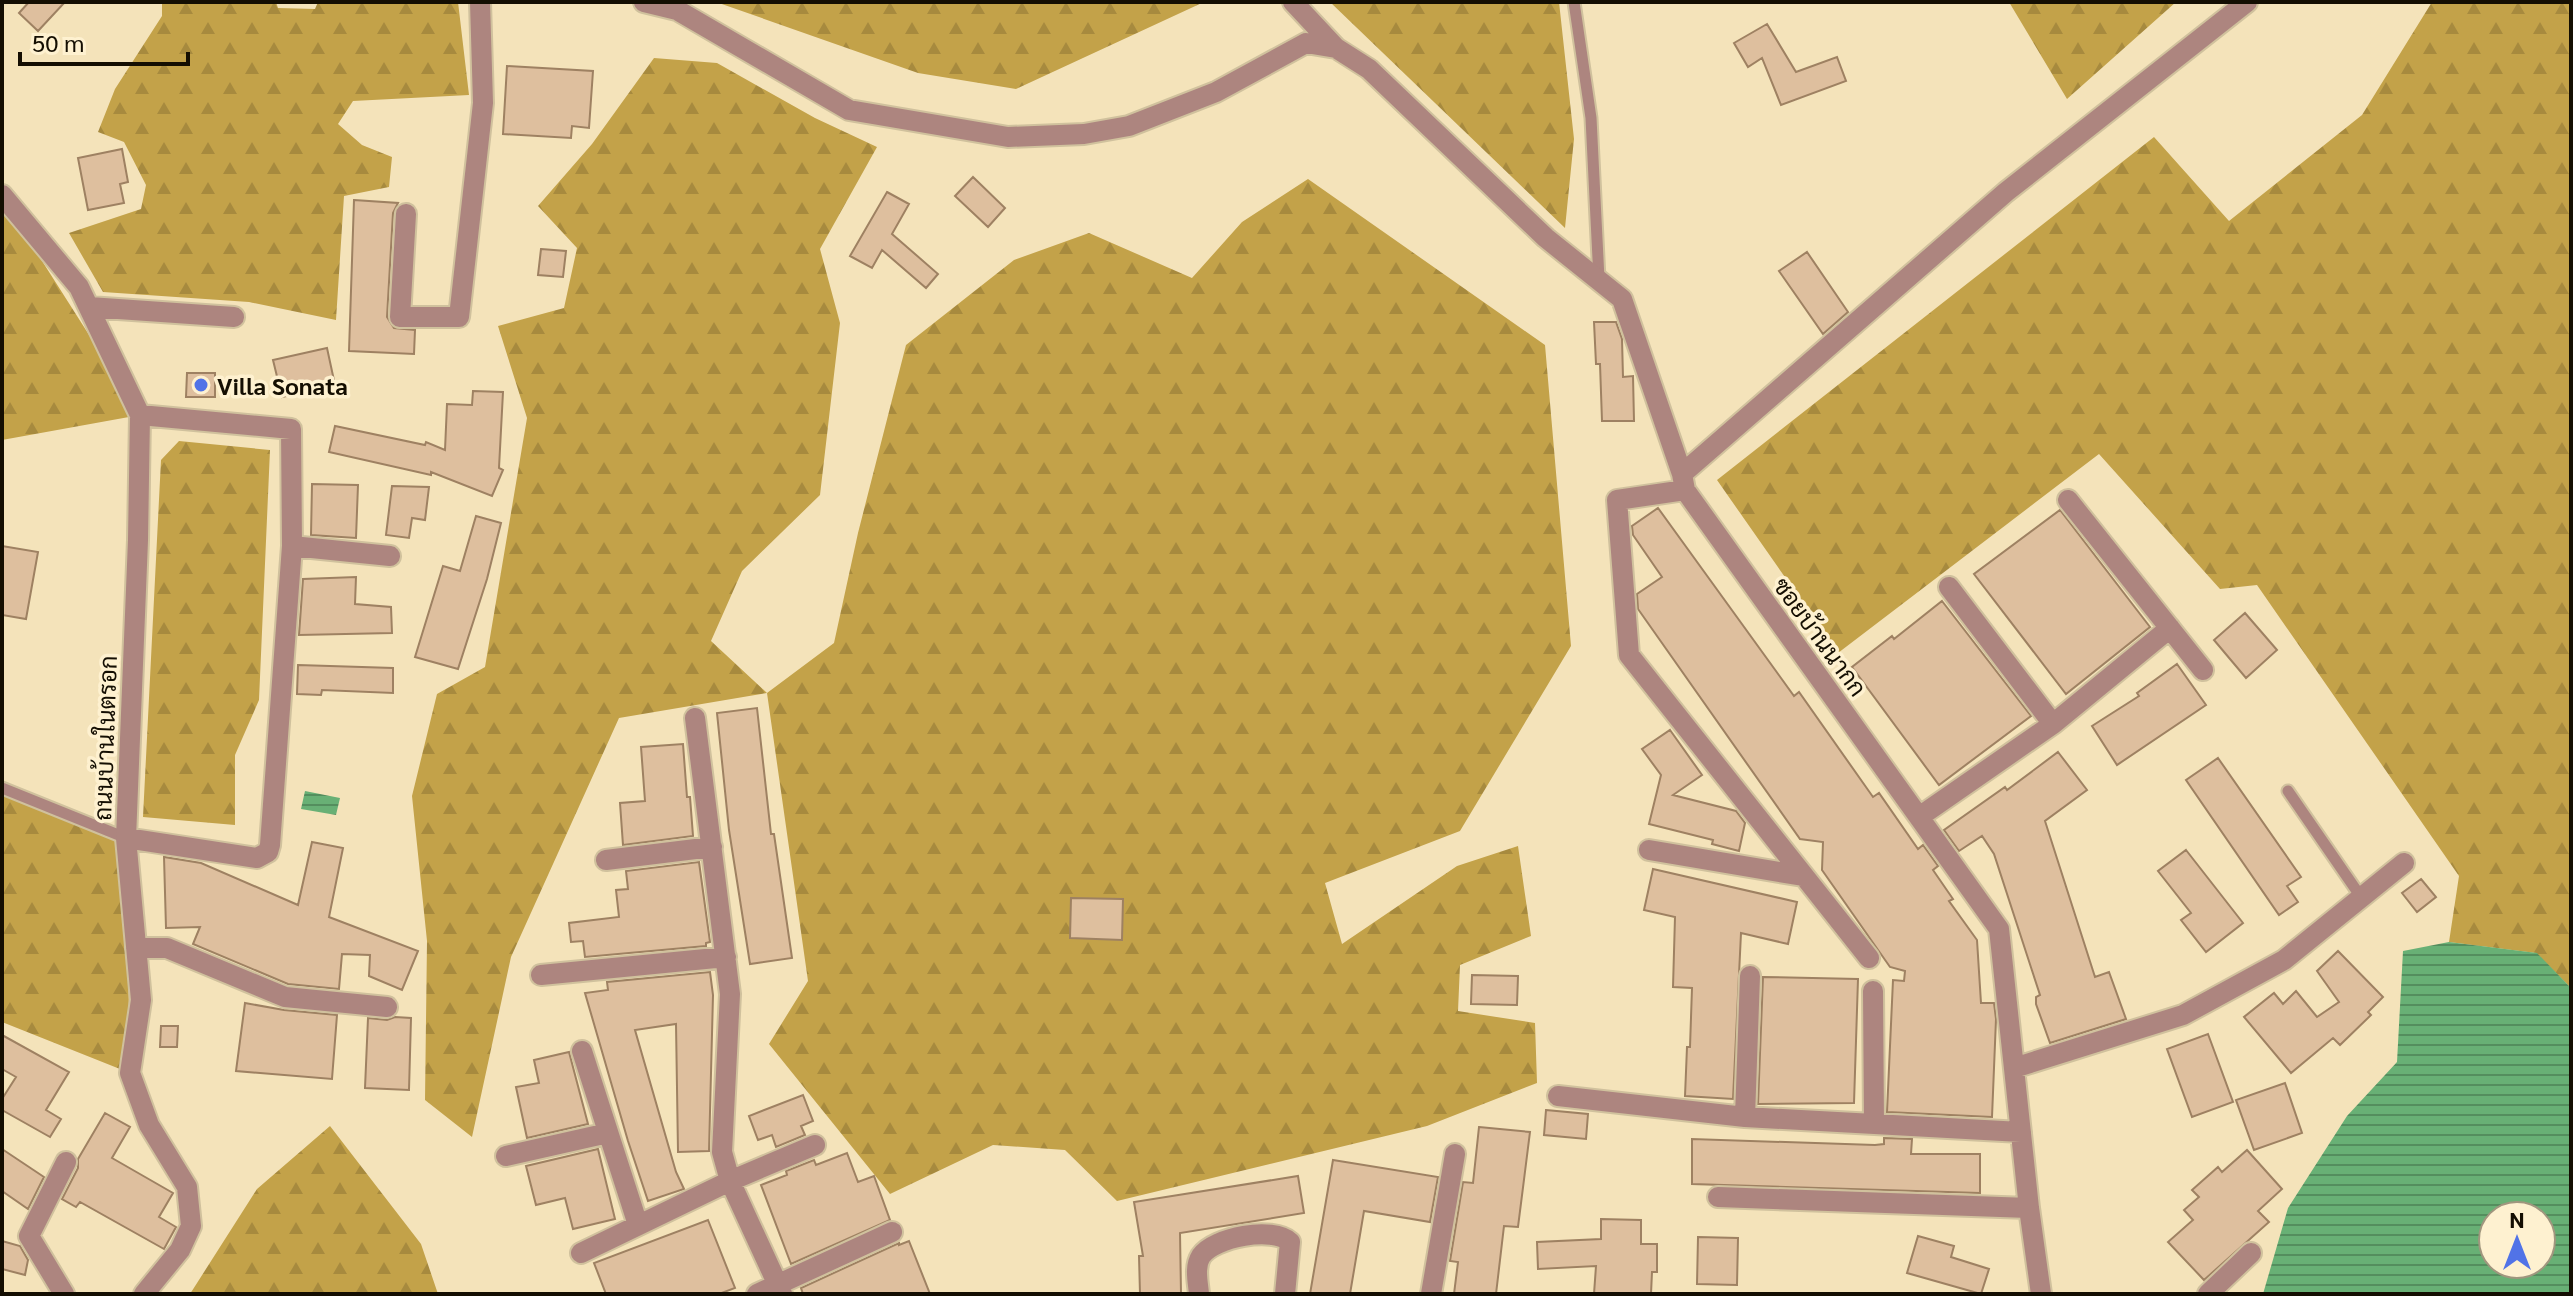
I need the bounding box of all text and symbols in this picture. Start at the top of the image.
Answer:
scale bar [20,16,188,66]
text: 50 m [32,26,84,58]
place label: Villa Sonata [217,369,348,401]
marker: Villa Sonata [192,376,210,394]
street label: ซอยบ้านนากก [1767,570,1875,702]
street label: ถนนบ้านในตรอก [85,655,123,821]
north arrow [2477,1200,2557,1280]
text: N [2509,1205,2525,1233]

